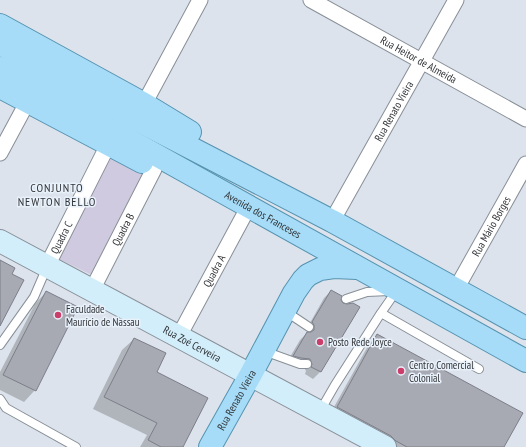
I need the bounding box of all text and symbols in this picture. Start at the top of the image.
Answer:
street label: Rua Heitor de Almeida [378,33,459,86]
street label: Rua Renato Vieira [371,78,416,144]
district label: CONJUNTO NEWTON BELLO [18,180,96,209]
street label: Avenida dos Franceses [222,188,304,241]
street label: Rua Mário Borges [469,193,514,259]
street label: Quadra B [109,211,137,248]
street label: Quadra C [47,219,75,256]
street label: Quadra A [200,252,229,289]
place label: Faculdade Maurício de Nassau [66,302,140,329]
marker: Faculdade Maurício de Nassau [53,310,63,320]
street label: Rua Zoé Cerveira [161,323,224,365]
place label: Posto Rede Joyce [328,335,392,349]
marker: Posto Rede Joyce [315,337,325,347]
place label: Centro Comercial Colonial [409,358,474,385]
marker: Centro Comercial Colonial [396,366,406,376]
street label: Rua Renato Vieira [214,367,259,433]

